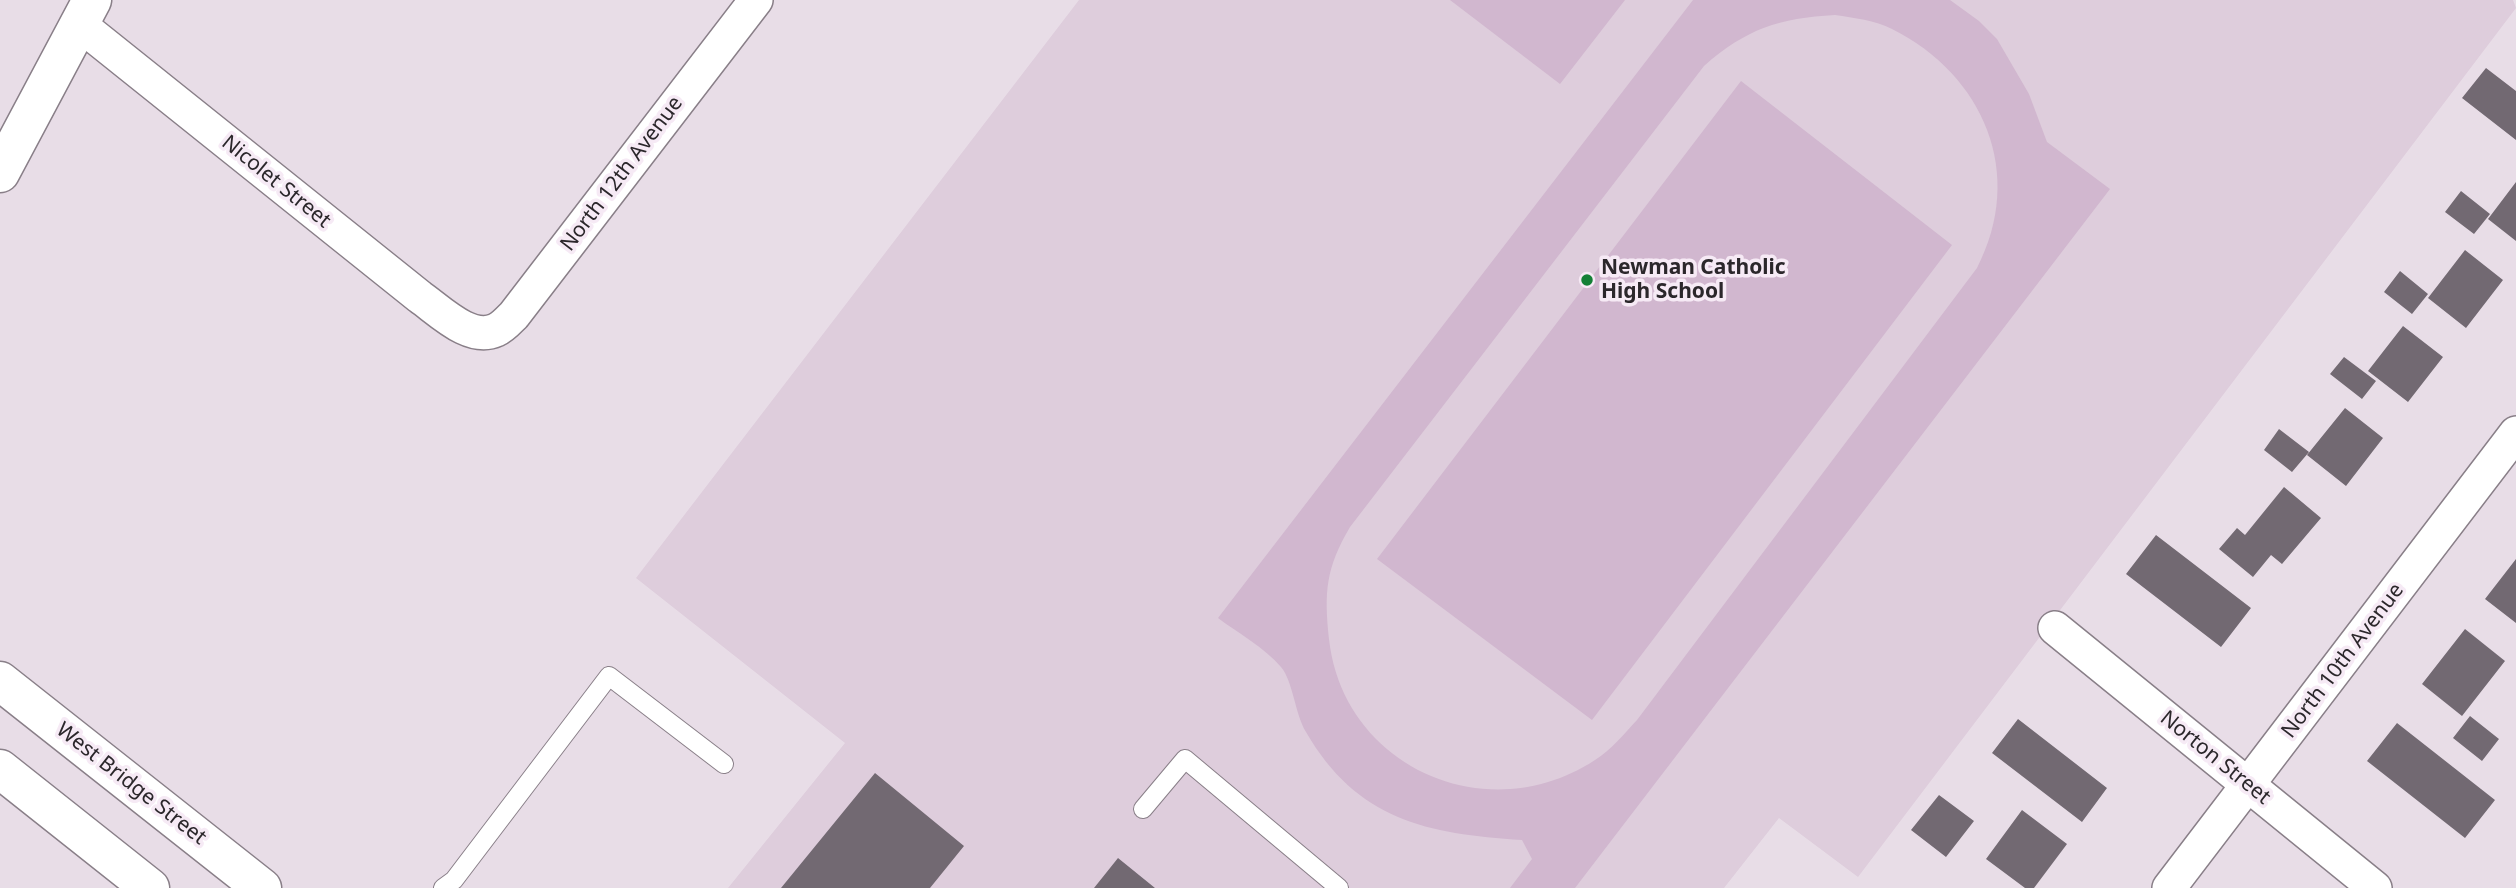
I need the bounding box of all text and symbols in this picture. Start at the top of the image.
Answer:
street label: North 12th Avenue [556,92,688,256]
street label: Nicolet Street [216,130,336,234]
place label: Newman Catholic High School [1601,255,1786,305]
marker: Newman Catholic High School [1579,272,1595,288]
street label: North 10th Avenue [2277,579,2409,743]
street label: Norton Street [2155,706,2275,810]
street label: West Bridge Street [51,718,211,850]

